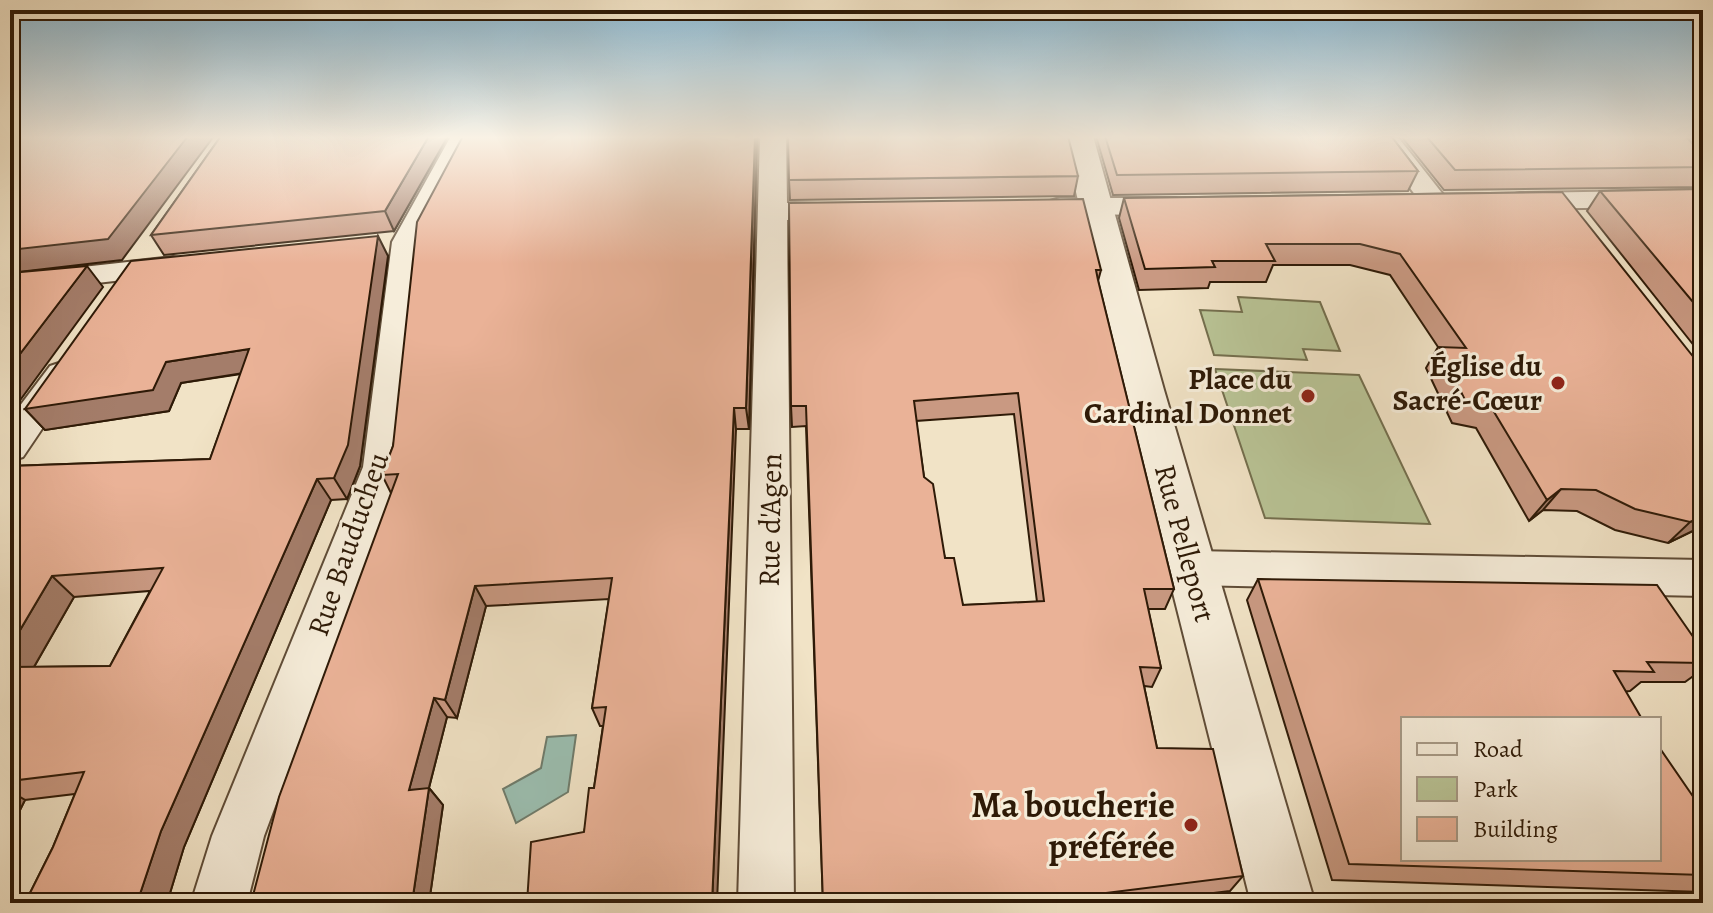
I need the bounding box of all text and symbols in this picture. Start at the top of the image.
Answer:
place label: Église du Sacré-Cœur [1392,346,1543,420]
place label: Place du Cardinal Donnet [1084,359,1293,433]
marker: Église du Sacré-Cœur [1549,374,1567,392]
marker: Place du Cardinal Donnet [1299,387,1317,405]
street label: Rue Bauducheu [298,446,398,641]
street label: Rue d'Agen [749,453,791,587]
street label: Rue Pelleport [1145,460,1225,626]
legend [1401,717,1661,861]
text: Road [1473,733,1523,765]
text: Park [1473,773,1518,805]
place label: Ma boucherie préférée [971,780,1175,870]
text: Building [1473,813,1558,845]
marker: Ma boucherie préférée [1182,816,1200,834]

